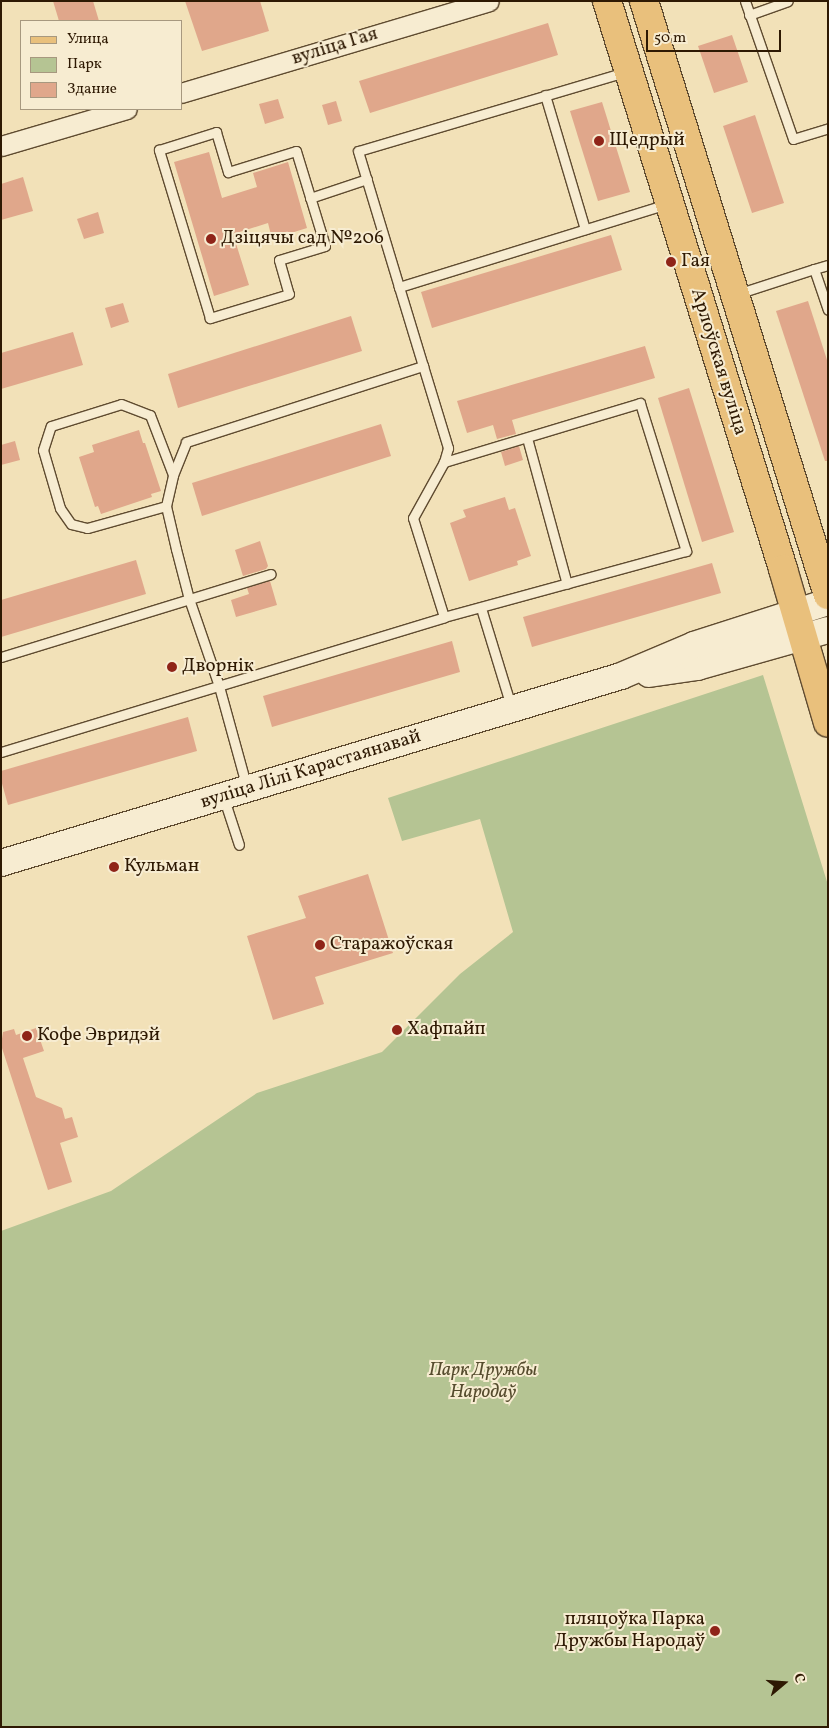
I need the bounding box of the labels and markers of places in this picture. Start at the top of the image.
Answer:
place label: Щедрый [609,130,685,152]
marker: Щедрый [593,135,605,147]
place label: Дзіцячы сад №206 [221,228,384,250]
marker: Дзіцячы сад №206 [205,233,217,245]
place label: Гая [681,251,710,273]
marker: Гая [665,256,677,268]
place label: Дворнік [182,656,254,678]
marker: Дворнік [166,661,178,673]
place label: Кульман [124,856,199,878]
marker: Кульман [108,861,120,873]
place label: Старажоўская [330,934,453,956]
marker: Старажоўская [314,939,326,951]
place label: Хафпайп [407,1019,486,1041]
marker: Хафпайп [391,1024,403,1036]
place label: Кофе Эвридэй [37,1025,160,1047]
marker: Кофе Эвридэй [21,1030,33,1042]
place label: пляцоўка Парка Дружбы Народаў [554,1609,705,1653]
marker: пляцоўка Парка Дружбы Народаў [709,1625,721,1637]

